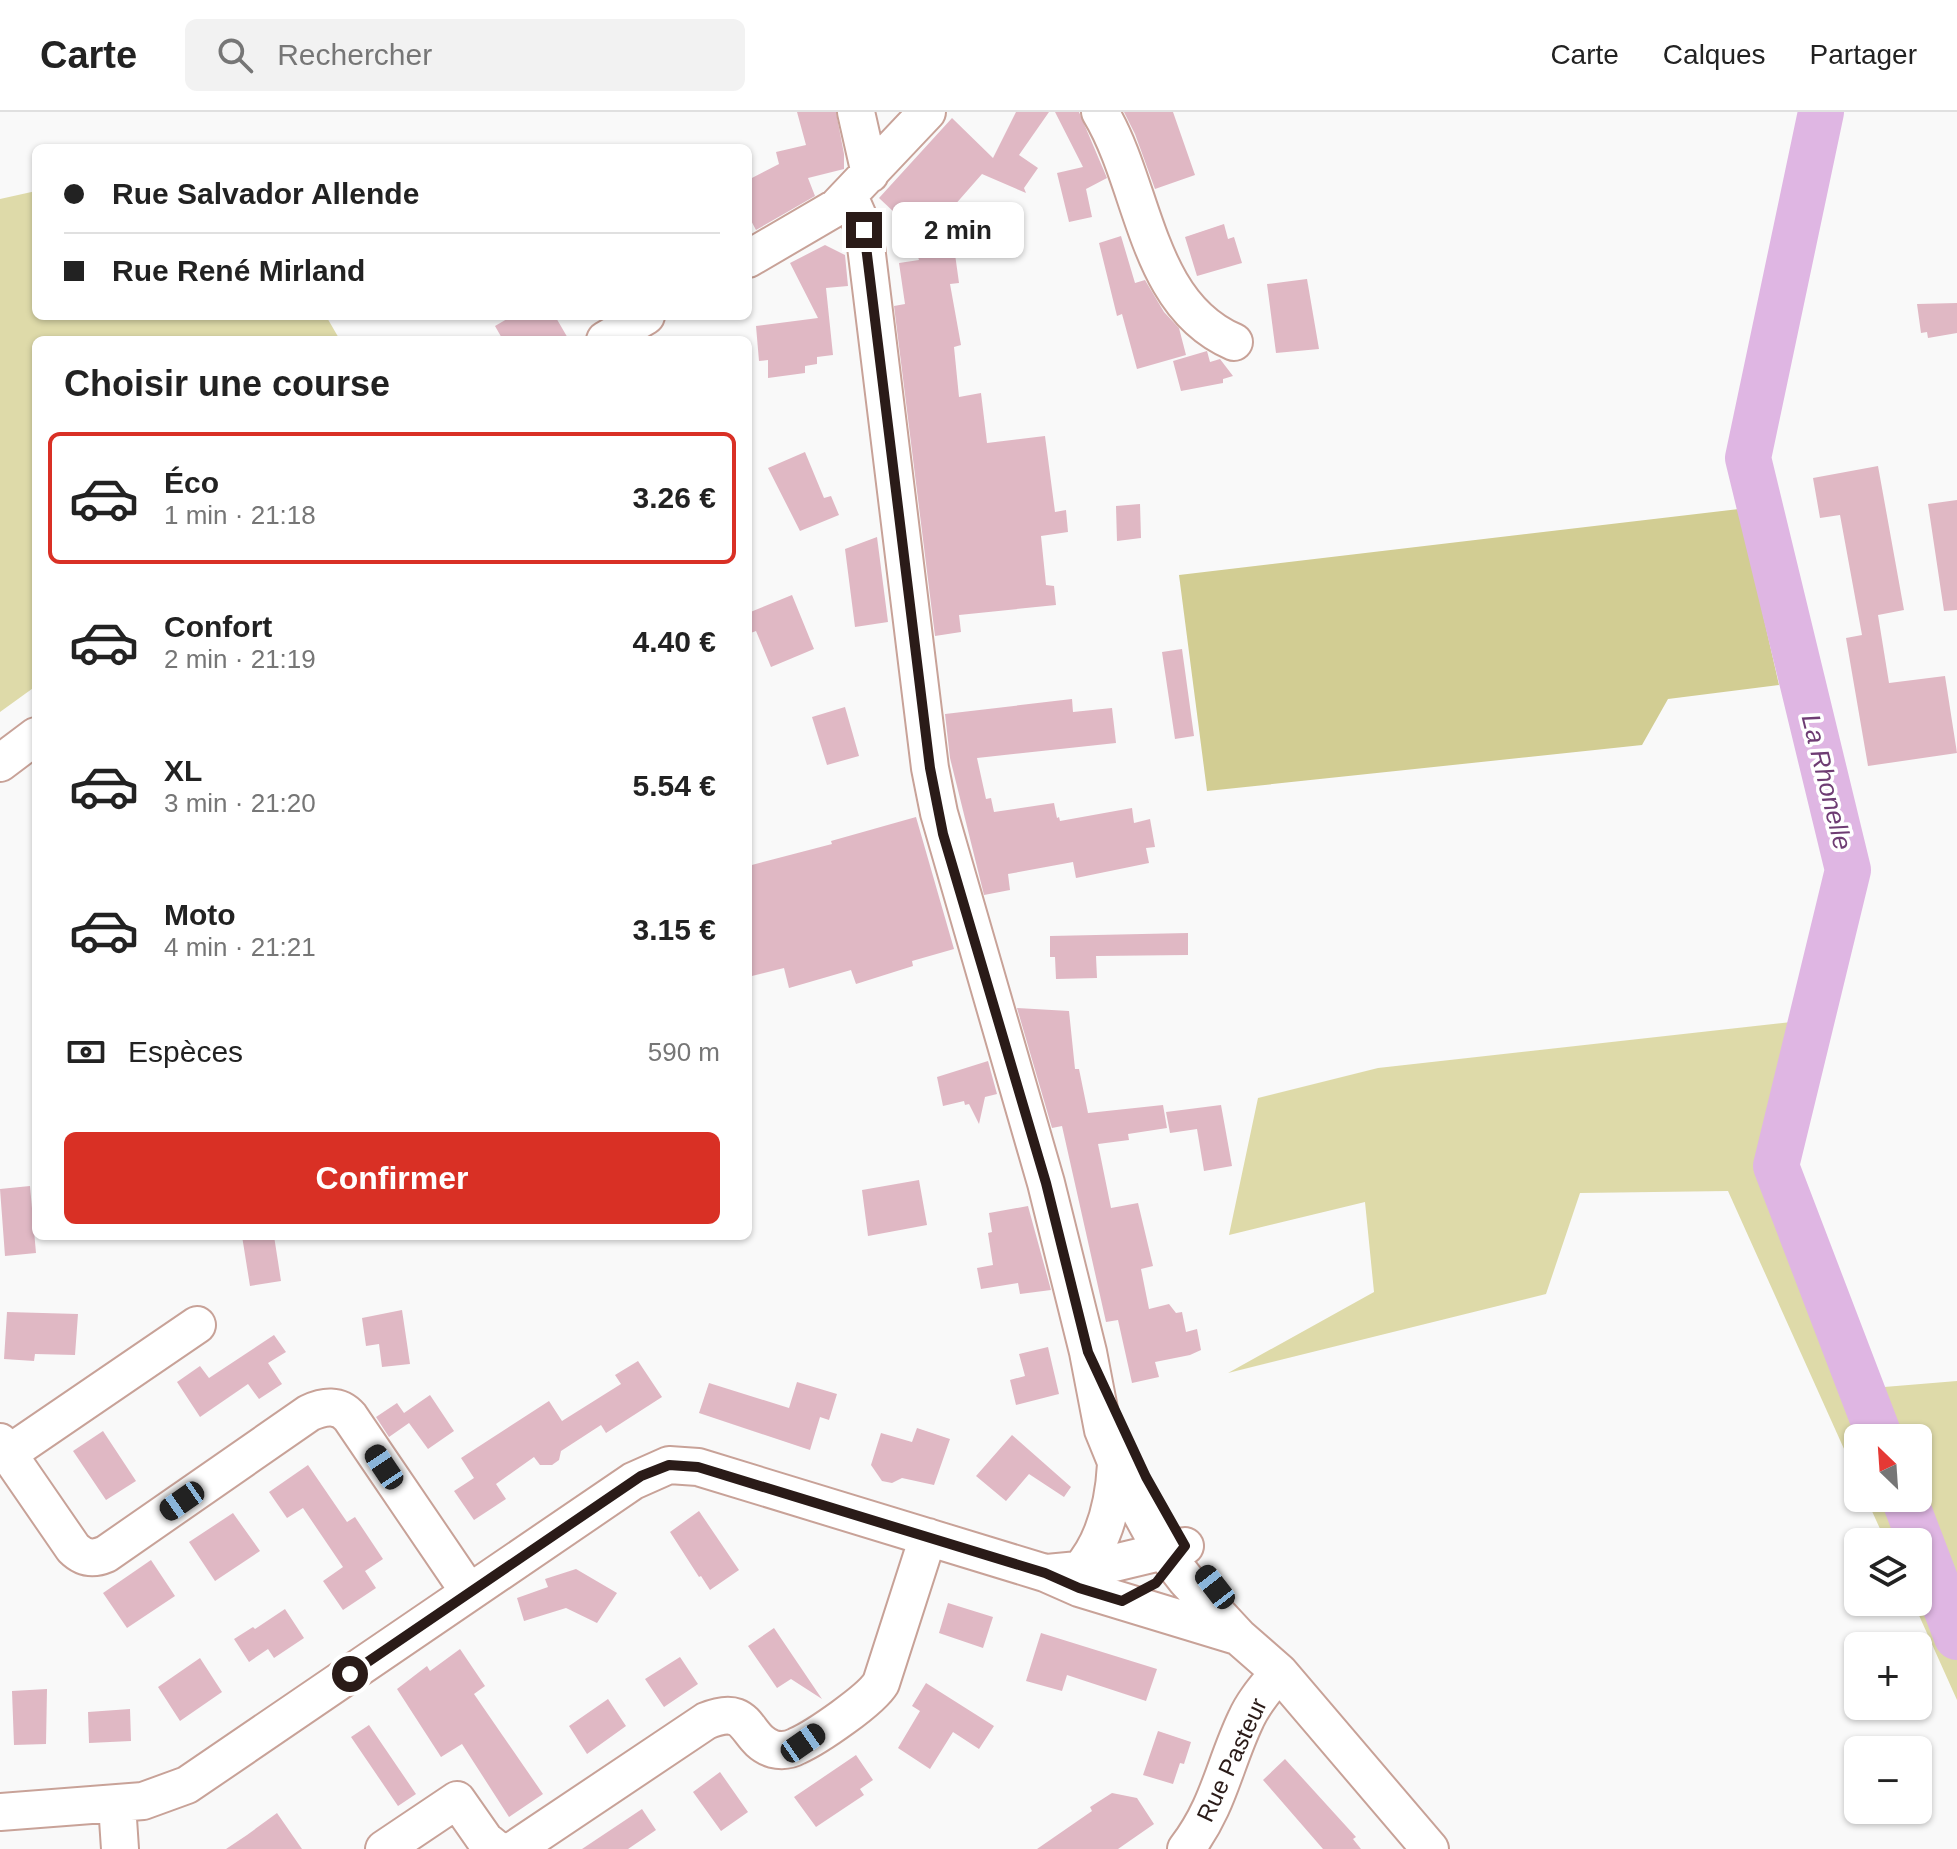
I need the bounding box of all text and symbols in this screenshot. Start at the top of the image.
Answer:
search box [185,19,745,91]
icon: search [213,33,257,77]
text: Carte [40,34,137,76]
text: Rechercher [277,38,432,71]
text: Carte [1550,39,1619,70]
text: Calques [1663,39,1766,70]
text: Partager [1810,39,1917,70]
text: Rue Salvador Allende [112,177,419,210]
callout: 2 min [892,202,1024,258]
route end [846,212,882,248]
text: 2 min [924,215,992,245]
text: Rue René Mirland [112,254,365,287]
text: Choisir une course [64,363,390,404]
icon: car [68,462,140,534]
text: Éco [164,466,219,499]
text: 3.26 € [633,481,716,514]
text: 1 min · 21:18 [164,500,316,530]
icon: car [68,606,140,678]
text: Confort [164,610,272,643]
text: 4.40 € [633,625,716,658]
text: 2 min · 21:19 [164,644,316,674]
water label: La Rhonelle [1796,711,1858,853]
icon: car [68,750,140,822]
text: XL [164,754,202,787]
text: 5.54 € [633,769,716,802]
text: 3 min · 21:20 [164,788,316,818]
icon: car [68,894,140,966]
text: Moto [164,898,236,931]
text: 3.15 € [633,913,716,946]
text: 4 min · 21:21 [164,932,316,962]
icon: cash [64,1030,108,1074]
text: Espèces [128,1035,243,1068]
text: 590 m [648,1037,720,1067]
button: Confirmer [64,1132,720,1224]
north arrow [1844,1424,1932,1512]
map controls [1844,1424,1932,1824]
car [361,1440,407,1494]
car [155,1477,209,1525]
button: layers [1844,1528,1932,1616]
car [1191,1561,1239,1613]
button: + [1844,1632,1932,1720]
route start [332,1656,368,1692]
street label: Rue Pasteur [1191,1694,1272,1826]
car [776,1719,830,1767]
button: − [1844,1736,1932,1824]

